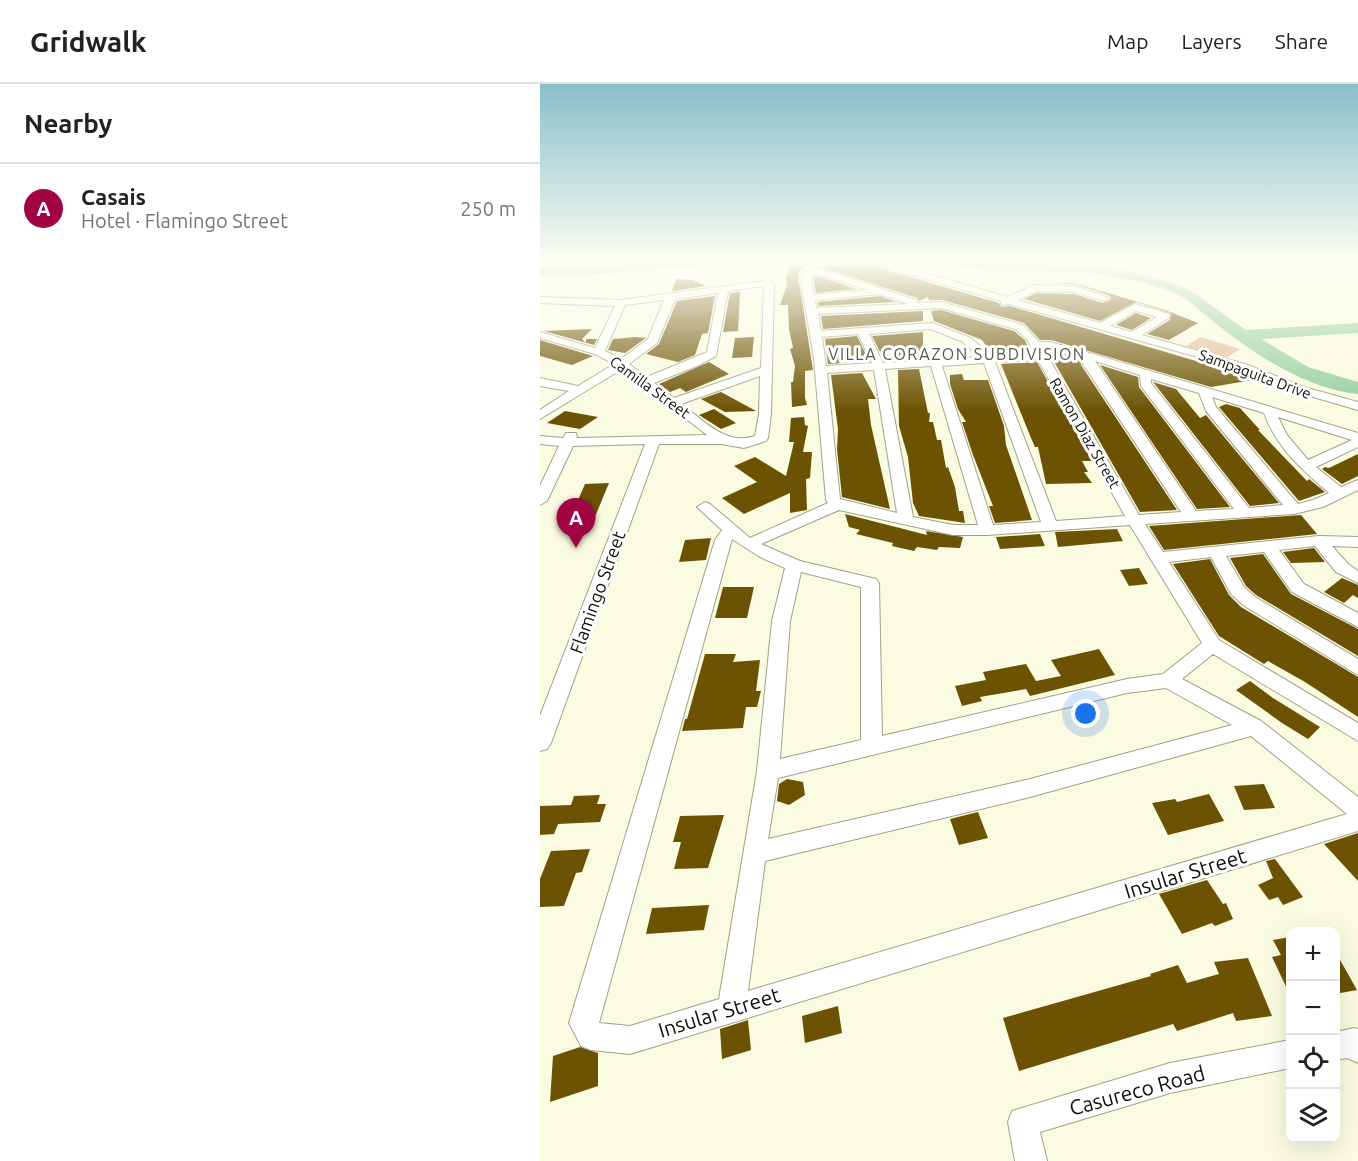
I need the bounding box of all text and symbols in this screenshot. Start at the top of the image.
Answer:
text: Gridwalk [30,26,147,57]
text: Map [1107,29,1148,53]
text: Layers [1181,29,1242,53]
text: Share [1275,29,1328,53]
text: Nearby [24,109,112,138]
text: Casais [81,184,146,209]
text: A [36,197,51,220]
text: 250 m [460,197,516,220]
text: Hotel · Flamingo Street [81,209,288,232]
district label: VILLA CORAZON SUBDIVISION [828,345,1086,363]
street label: Sampaguita Drive [1196,346,1314,402]
street label: Camilla Street [607,352,693,422]
street label: Ramon Diaz Street [1046,375,1124,491]
pin: A [556,498,596,548]
street label: Flamingo Street [566,528,628,656]
your location [1071,699,1100,728]
street label: Insular Street [1121,843,1249,903]
map controls [1286,927,1340,1143]
button: + [1286,927,1340,981]
button: − [1286,981,1340,1035]
street label: Insular Street [655,982,783,1042]
button: locate [1286,1035,1340,1089]
street label: Casureco Road [1067,1060,1207,1120]
button: layers [1286,1089,1340,1143]

